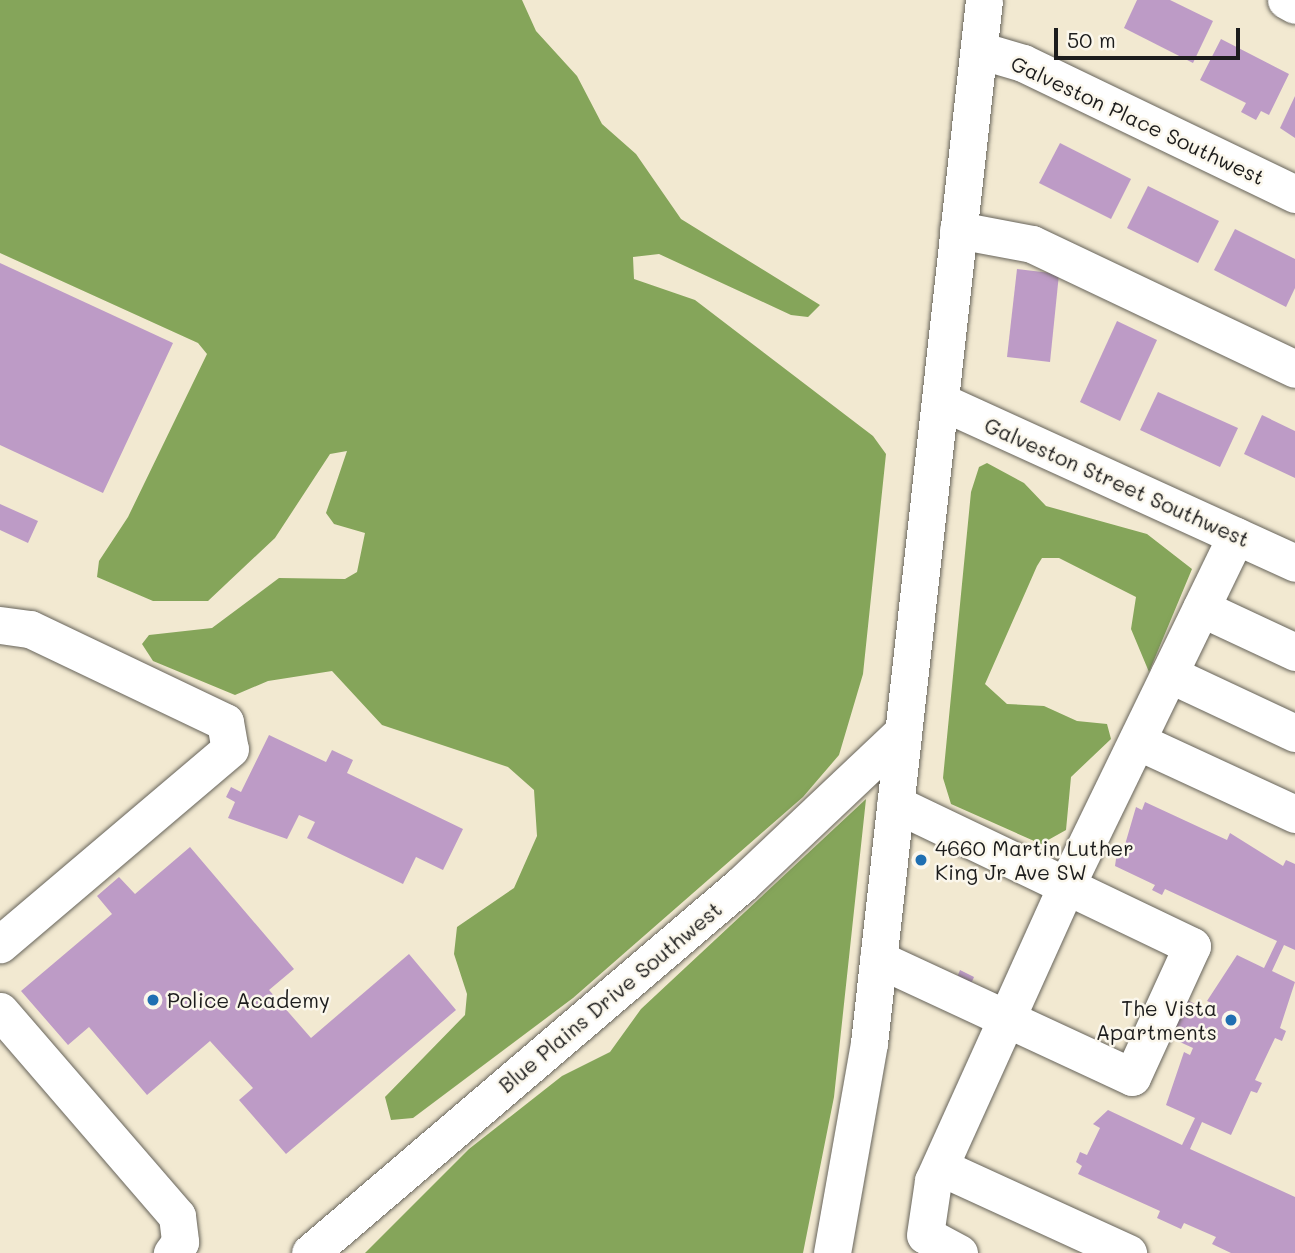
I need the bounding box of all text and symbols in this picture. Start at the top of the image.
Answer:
scale bar [1057,14,1242,58]
text: 50 m [1067,26,1116,53]
street label: Galveston Place Southwest [1007,50,1269,190]
street label: Galveston Street Southwest [981,412,1253,552]
place label: 4660 Martin Luther King Jr Ave SW [935,835,1134,885]
marker: 4660 Martin Luther King Jr Ave SW [913,852,929,868]
street label: Blue Plains Drive Southwest [493,896,727,1098]
place label: Police Academy [167,987,330,1013]
marker: Police Academy [145,992,161,1008]
place label: The Vista Apartments [1096,995,1217,1045]
marker: The Vista Apartments [1223,1012,1239,1028]

